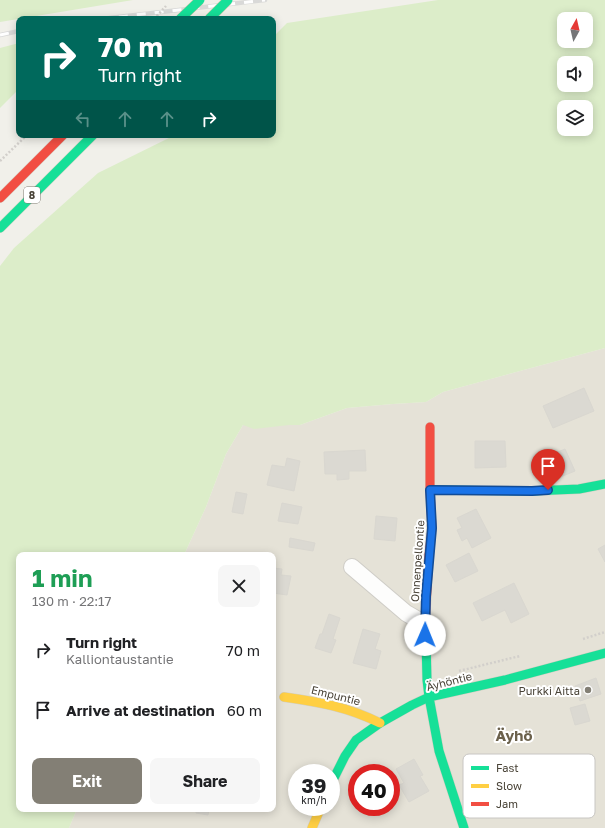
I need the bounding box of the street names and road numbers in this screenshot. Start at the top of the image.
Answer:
road number: 8 [24,187,40,203]
street label: Onnenpellontie [408,520,426,602]
street label: Äyhöntie [425,669,473,693]
street label: Empuntie [310,683,362,707]

